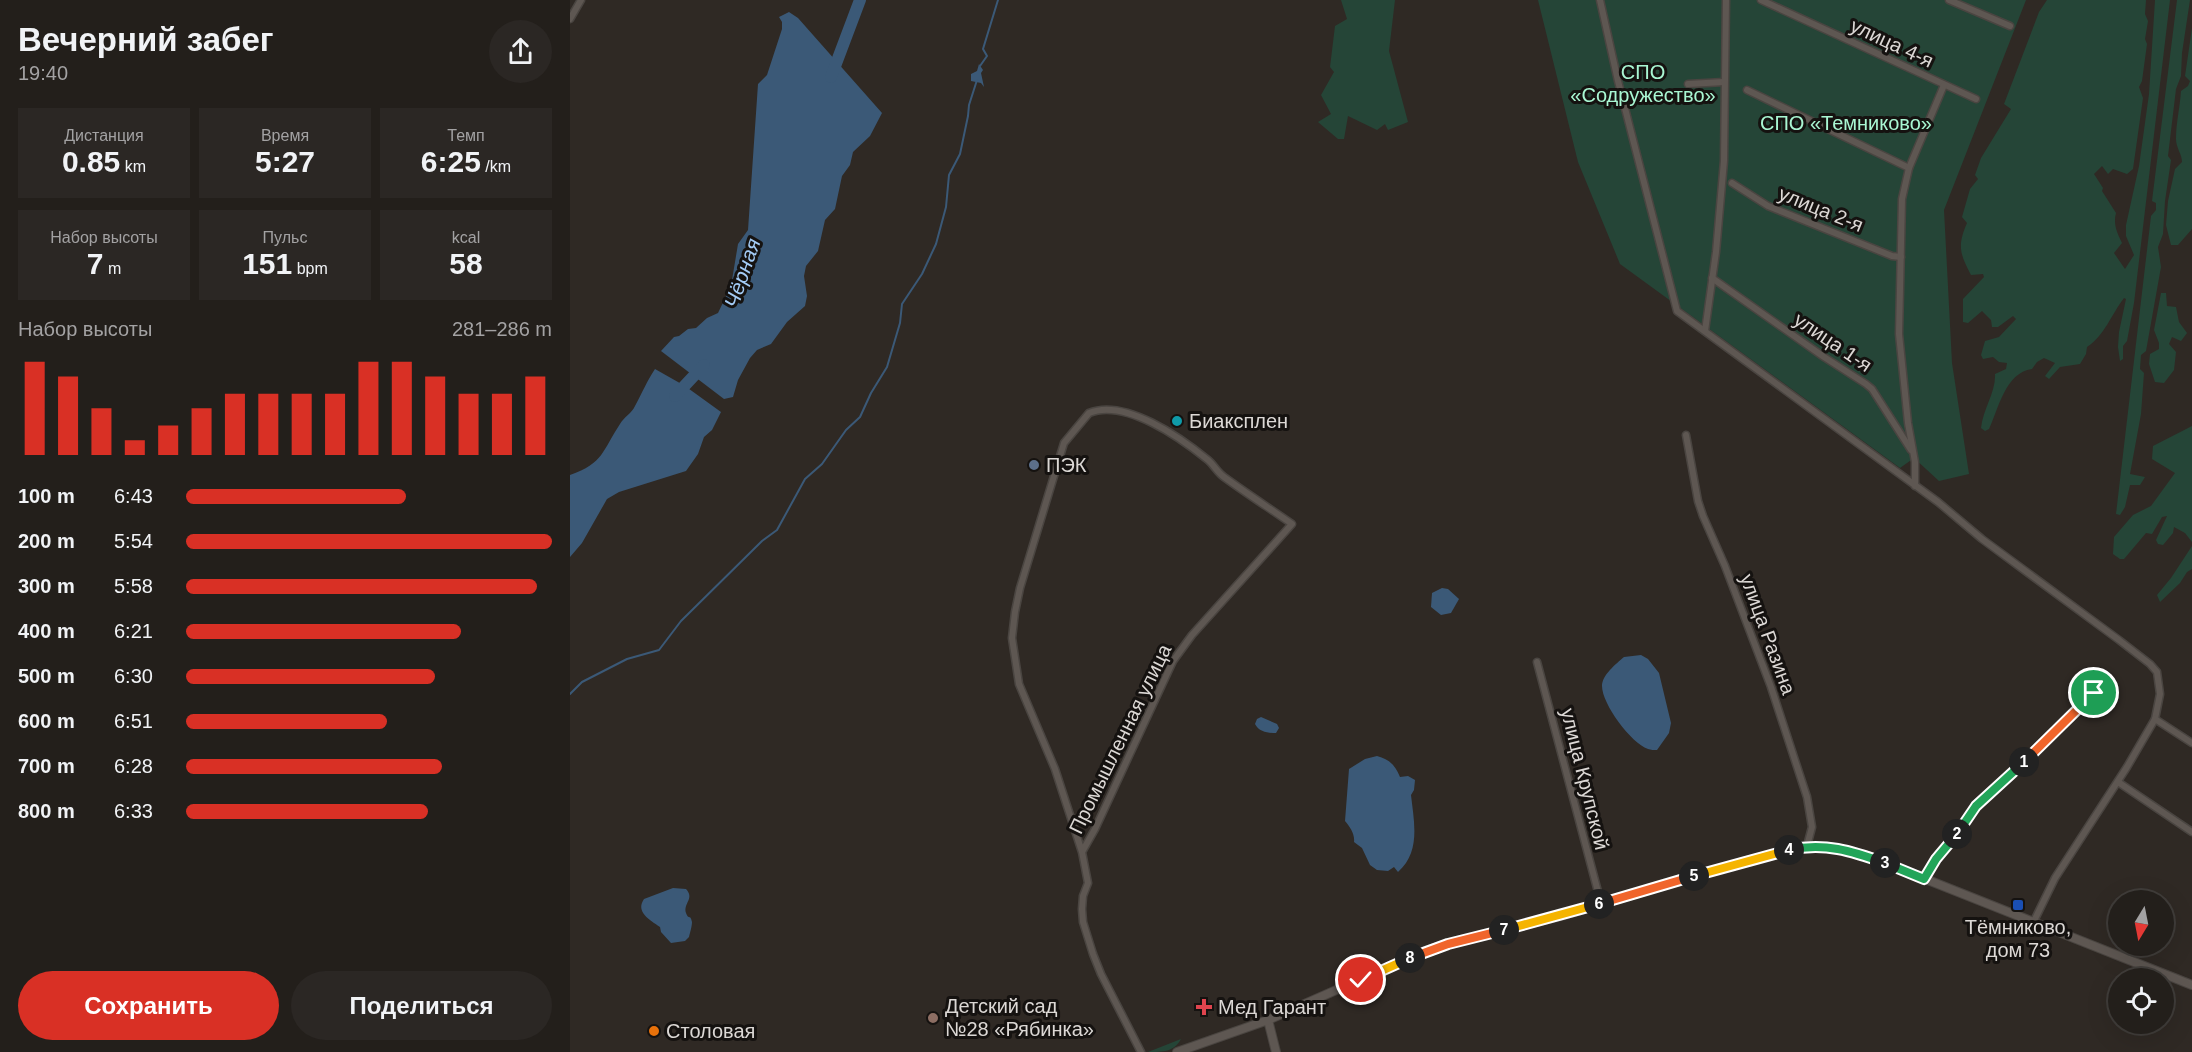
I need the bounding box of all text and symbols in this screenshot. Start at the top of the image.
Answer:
street label: улица 4-я [1847,14,1937,72]
button: share [489,20,552,83]
text: Вечерний забег [18,21,274,58]
park label: СПО «Содружество» [1570,61,1716,106]
text: 19:40 [18,62,68,84]
park label: СПО «Темниково» [1760,112,1932,134]
text: Дистанция [64,127,144,144]
text: Время [261,127,309,144]
text: Темп [447,127,485,144]
text: 0.85 [62,145,120,178]
text: 5:27 [255,145,315,178]
text: 6:25 [421,145,481,178]
text: km [120,158,146,175]
text: /km [481,158,511,175]
street label: улица 2-я [1776,182,1866,236]
text: Набор высоты [50,229,158,246]
text: Пульс [263,229,307,246]
text: kcal [452,229,480,246]
water label: Чёрная [719,235,765,311]
text: 7 [87,247,103,280]
text: 151 [242,247,292,280]
text: 58 [449,247,483,280]
text: m [103,260,121,277]
text: bpm [292,260,328,277]
street label: улица 1-я [1790,308,1876,376]
text: Набор высоты [18,318,152,340]
text: 281–286 m [452,318,552,340]
place label: Биаксплен [1189,410,1288,432]
marker: Биаксплен [1170,414,1184,428]
place label: ПЭК [1046,454,1087,476]
marker: ПЭК [1027,458,1041,472]
text: 100 m [18,485,75,507]
text: 6:43 [114,485,153,507]
text: 200 m [18,530,75,552]
text: 5:54 [114,530,153,552]
street label: улица Разина [1736,571,1800,698]
text: 300 m [18,575,75,597]
text: 5:58 [114,575,153,597]
text: 400 m [18,620,75,642]
text: 6:21 [114,620,153,642]
street label: Промышленная улица [1064,640,1176,837]
text: 500 m [18,665,75,687]
text: 6:30 [114,665,153,687]
pin [2068,667,2119,718]
icon: arrive [2077,676,2110,709]
street label: улица Крупской [1557,706,1613,852]
text: 600 m [18,710,75,732]
text: 6:51 [114,710,153,732]
pin: 1 [2009,747,2039,777]
text: 1 [2020,753,2028,770]
text: 700 m [18,755,75,777]
text: 6:28 [114,755,153,777]
text: 800 m [18,800,75,822]
text: 6:33 [114,800,153,822]
pin: 2 [1942,819,1972,849]
text: 2 [1953,825,1961,842]
pin: 4 [1774,835,1804,865]
text: 4 [1785,841,1793,858]
pin: 3 [1870,848,1900,878]
text: 3 [1881,854,1889,871]
pin: 5 [1679,861,1709,891]
text: 5 [1690,867,1698,884]
pin: 6 [1584,889,1614,919]
north arrow [2108,890,2174,956]
map controls [2108,890,2174,1034]
text: 6 [1595,895,1603,912]
marker: Тёмниково, дом 73 [2011,898,2025,912]
pin: 7 [1489,915,1519,945]
place label: Тёмниково, дом 73 [1965,916,2071,961]
text: 7 [1500,921,1508,938]
pin: 8 [1395,943,1425,973]
text: 8 [1406,949,1414,966]
pin [1335,954,1386,1005]
icon: check [1344,963,1377,996]
button: locate [2108,968,2174,1034]
button: Сохранить [18,971,279,1040]
button: Поделиться [291,971,552,1040]
place label: Детский сад №28 «Рябинка» [945,995,1094,1040]
place label: Мед Гарант [1218,996,1326,1018]
marker: Мед Гарант [1195,998,1213,1016]
marker: Детский сад №28 «Рябинка» [926,1011,940,1025]
place label: Столовая [666,1020,755,1042]
marker: Столовая [647,1024,661,1038]

